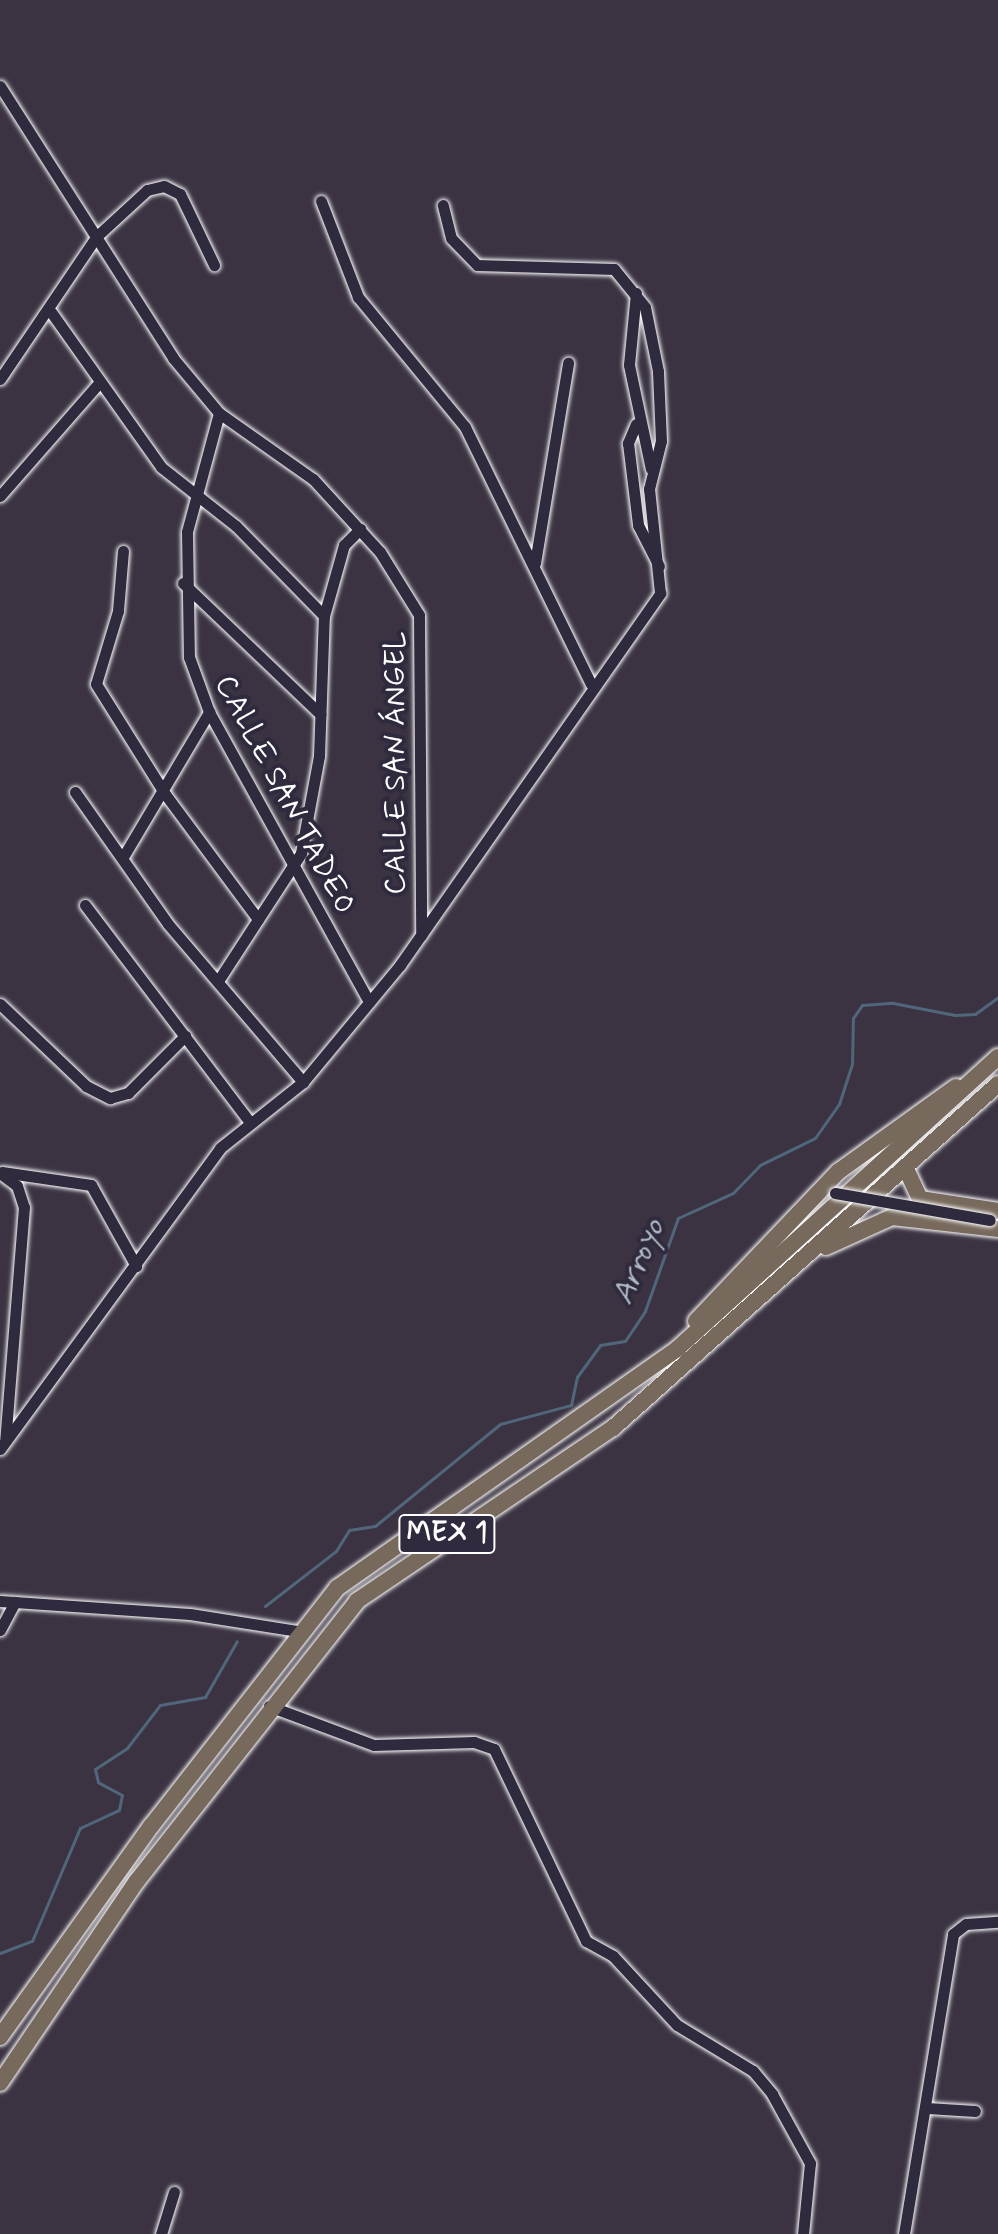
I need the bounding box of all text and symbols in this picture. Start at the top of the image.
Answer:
street label: CALLE SAN ÁNGEL [378,631,414,895]
street label: CALLE SAN TADEO [207,671,361,919]
water label: Arroyo [604,1214,674,1310]
road number: MEX 1 [397,1510,497,1558]

